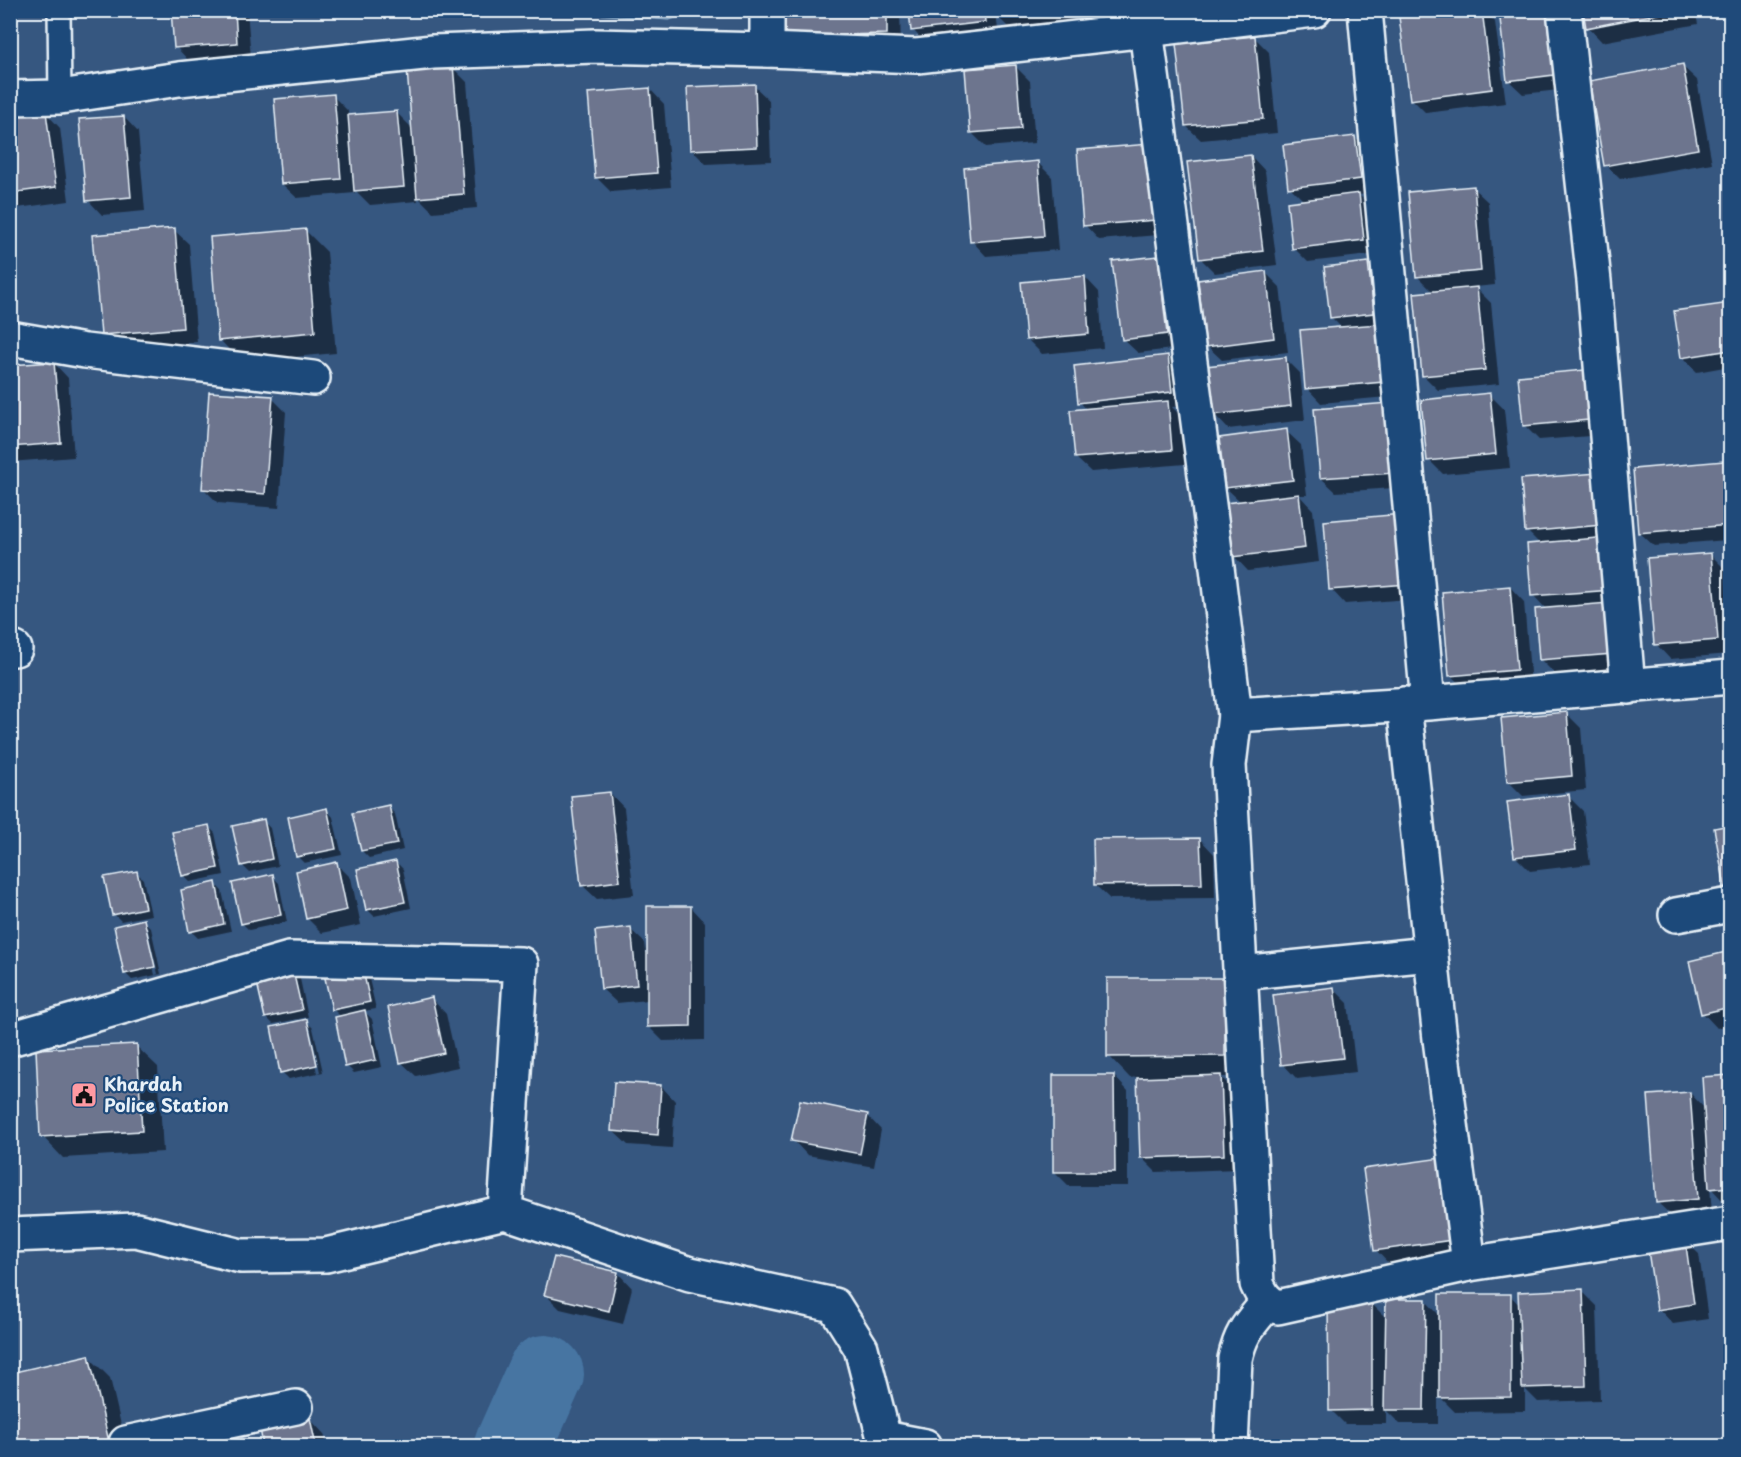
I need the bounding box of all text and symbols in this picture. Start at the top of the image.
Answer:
place label: Khardah Police Station [104,1070,229,1118]
public building icon: Khardah Police Station [69,1080,99,1110]

